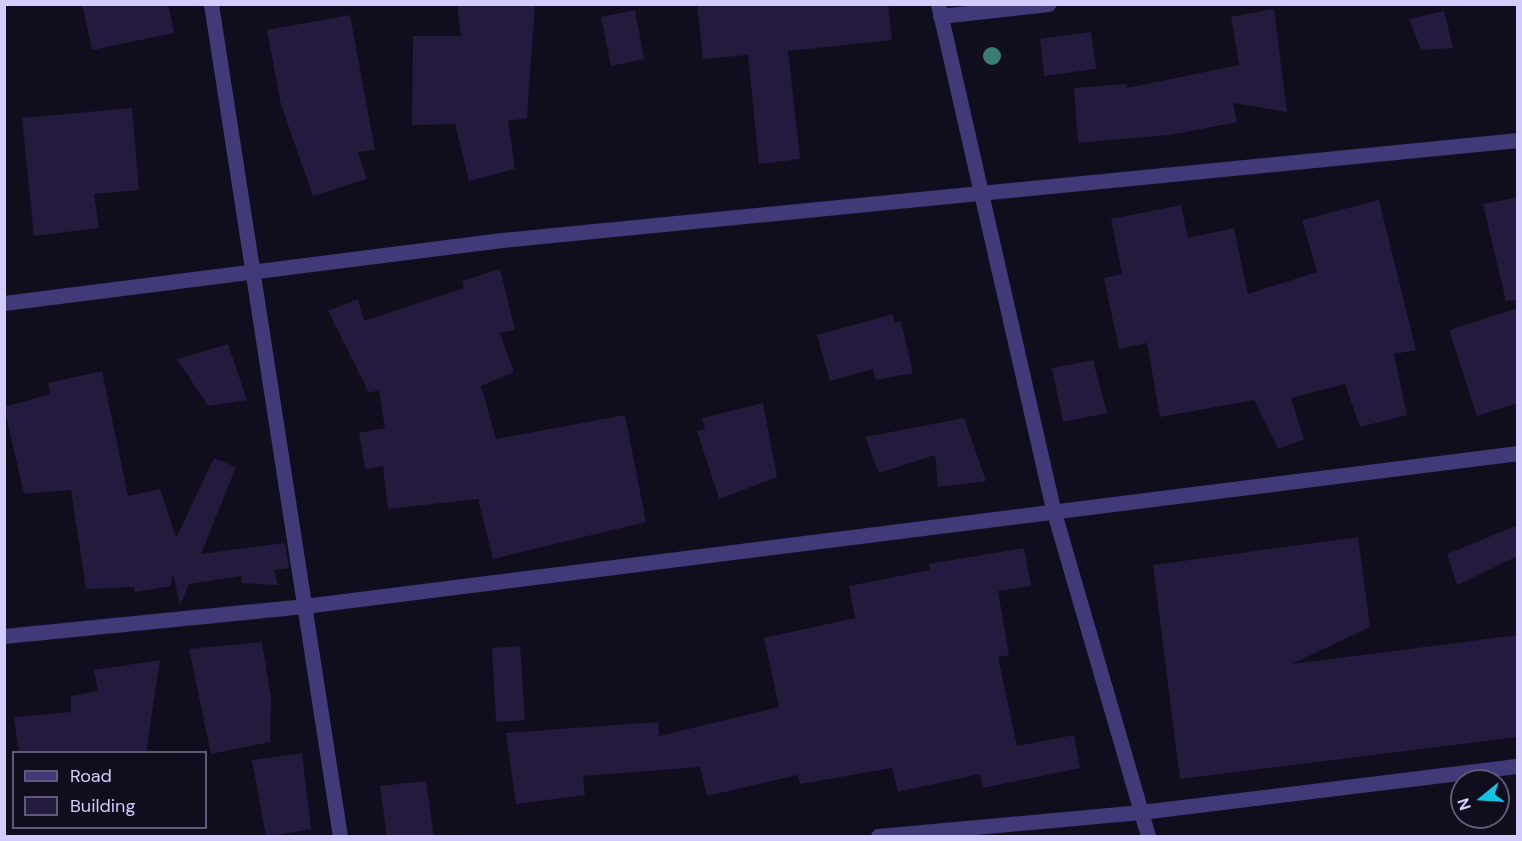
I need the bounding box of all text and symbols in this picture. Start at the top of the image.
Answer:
legend [12,751,207,829]
text: Road [70,764,112,788]
north arrow [1450,769,1510,829]
text: Building [70,794,135,818]
text: N [1453,795,1476,813]

